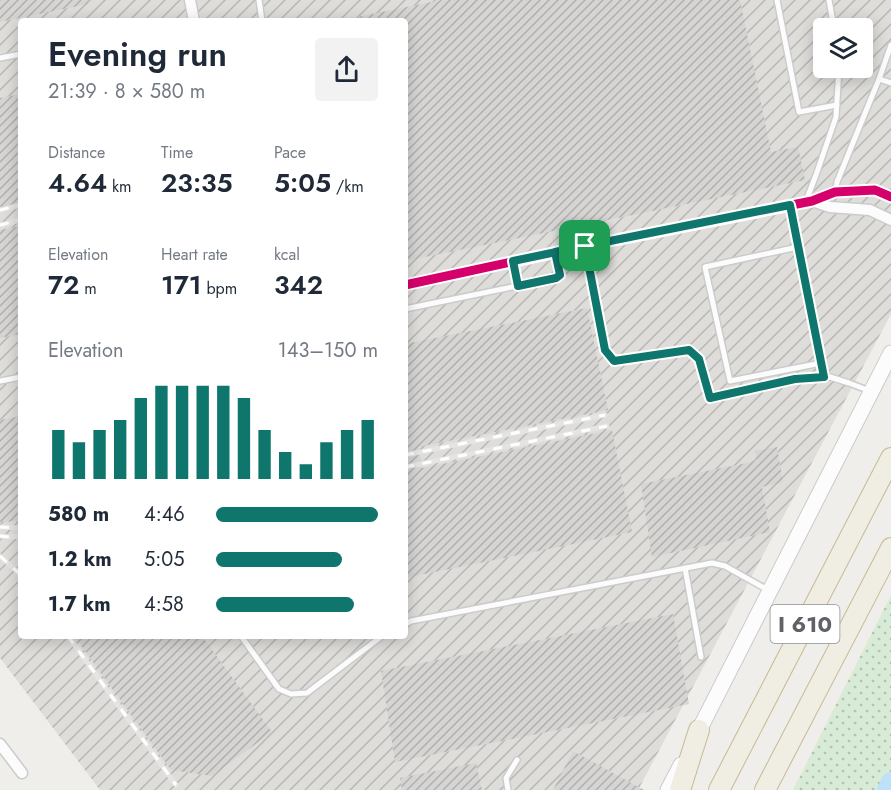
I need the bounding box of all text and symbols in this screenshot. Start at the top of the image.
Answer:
map controls [813,18,873,78]
button: layers [813,18,873,78]
text: Evening run [48,31,227,78]
button: share [315,38,378,101]
text: 21:39 · 8 × 580 m [48,77,205,106]
text: Distance [48,141,105,164]
text: Time [161,141,193,164]
text: Pace [274,141,306,164]
text: 4.64 [48,164,107,202]
text: 23:35 [161,164,233,202]
text: 5:05 [274,164,331,202]
text: km [107,175,132,198]
text: /km [331,175,364,198]
pin [559,220,610,271]
icon: arrive [568,229,601,262]
text: Elevation [48,243,108,266]
text: Heart rate [161,243,228,266]
text: kcal [274,243,300,266]
text: 72 [48,266,79,304]
text: 171 [161,266,202,304]
text: 342 [274,266,323,304]
text: m [79,277,97,300]
text: bpm [202,277,237,300]
text: Elevation [48,336,123,365]
text: 143–150 m [278,336,378,365]
text: 580 m [48,500,109,529]
text: 4:46 [144,500,185,529]
text: 1.2 km [48,545,112,574]
text: 5:05 [144,545,185,574]
text: 1.7 km [48,590,111,619]
text: 4:58 [144,590,184,619]
road number: I 610 [770,605,840,643]

